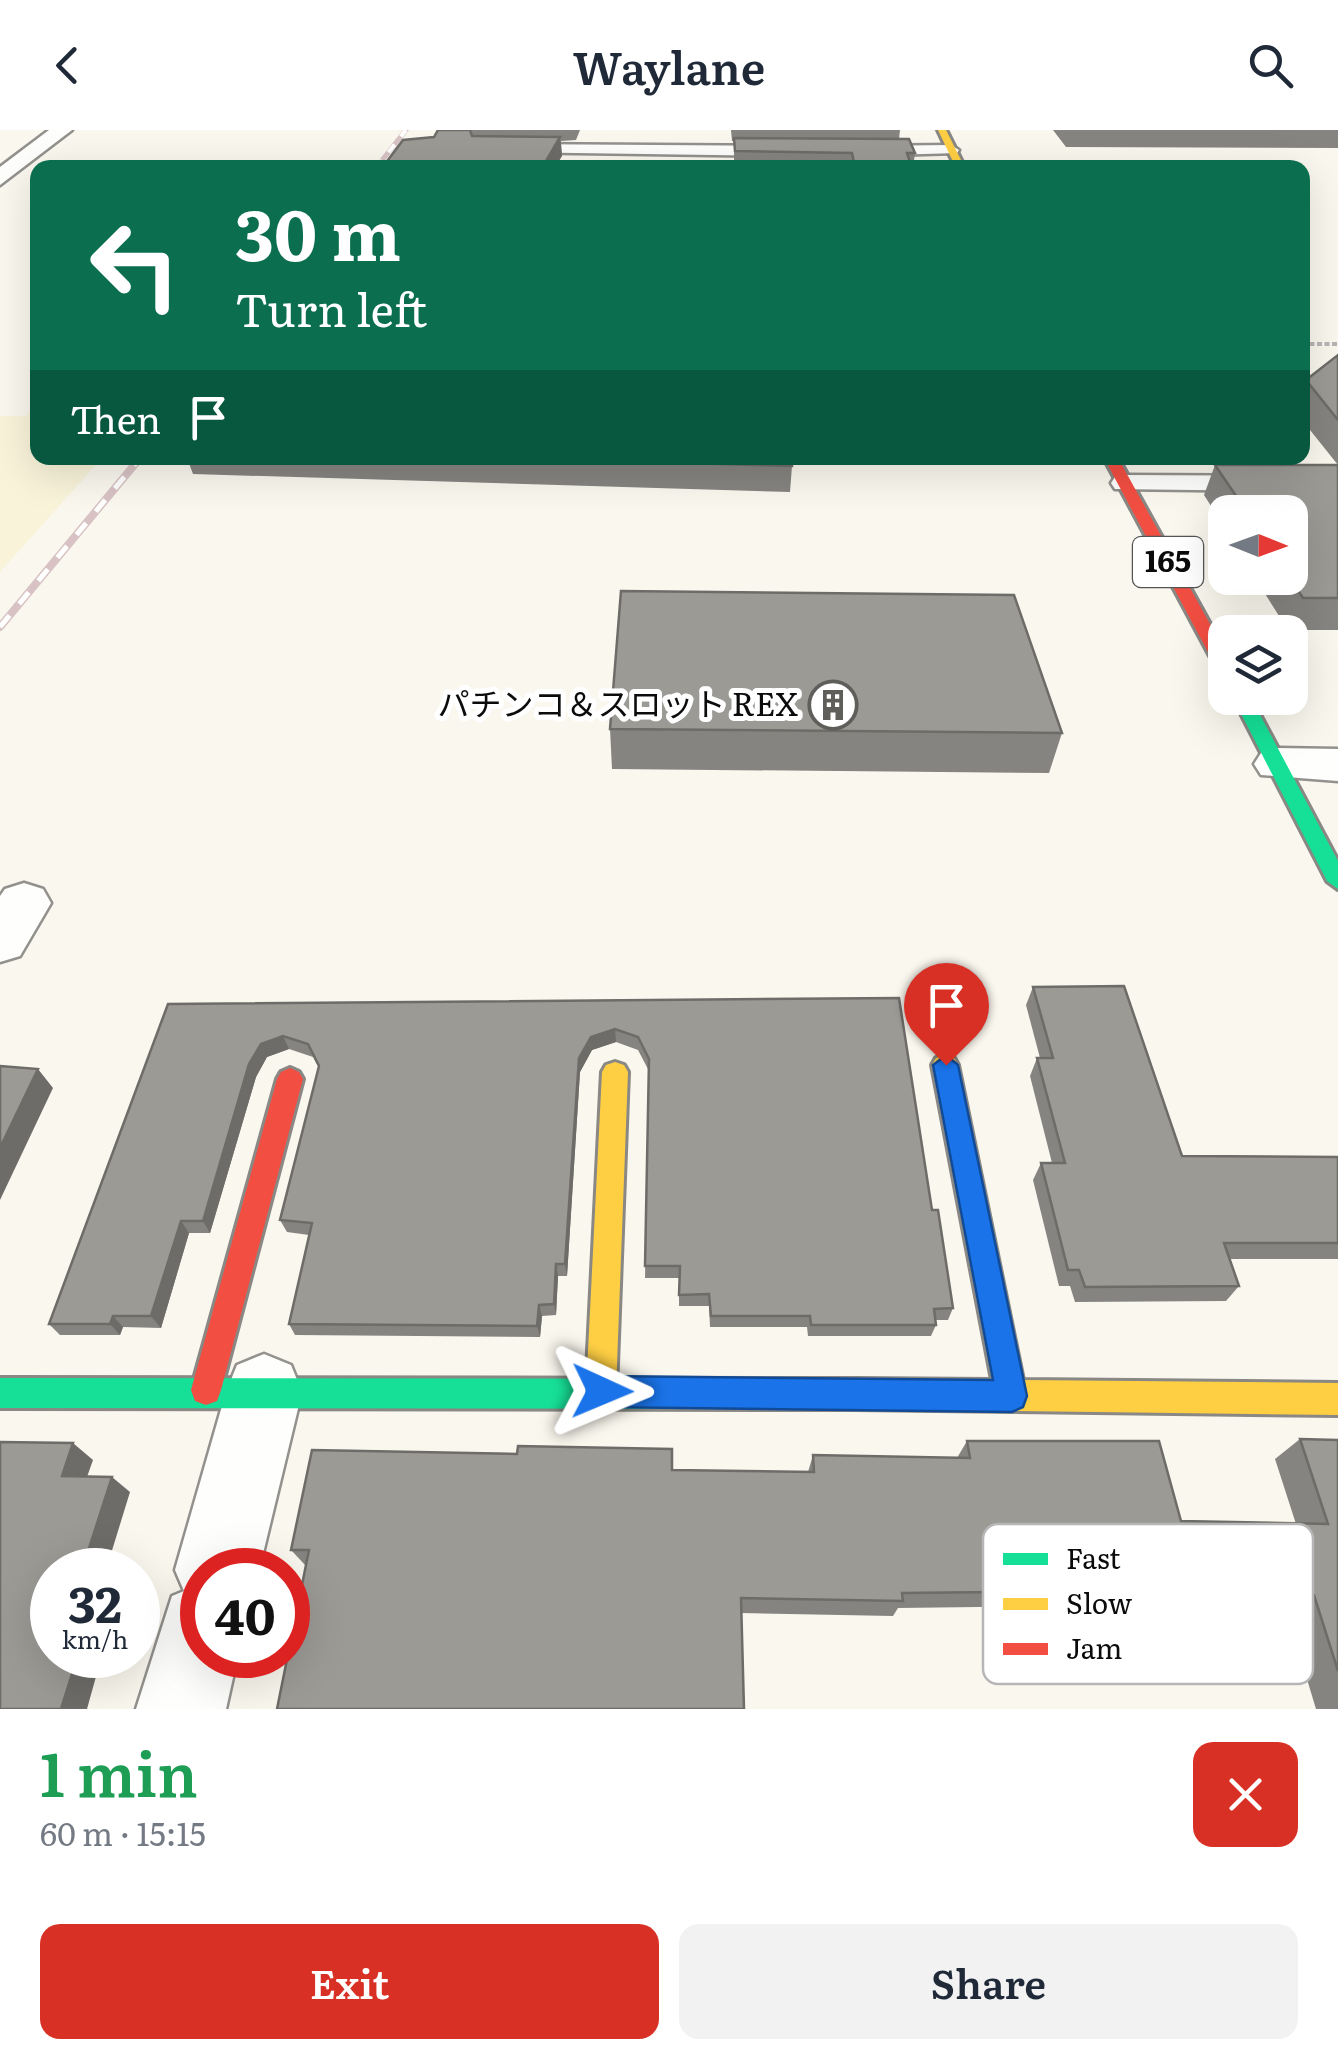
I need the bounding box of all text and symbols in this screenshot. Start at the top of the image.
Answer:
text: Waylane [573,32,765,99]
icon: back [40,38,95,93]
icon: search [1243,38,1298,93]
text: 30 m [235,179,401,283]
icon: left [70,200,200,330]
text: Turn left [235,274,427,341]
text: Then [70,389,161,446]
icon: arrive [181,390,236,445]
north arrow [1208,495,1308,595]
map controls [1208,495,1308,715]
road number: 165 [1133,537,1203,587]
button: layers [1208,615,1308,715]
place label: パチンコ＆スロット REX [437,678,798,726]
building icon: パチンコ＆スロット REX [807,679,859,731]
pin [904,963,989,1066]
icon: arrive [919,978,974,1033]
position arrow [550,1339,654,1443]
legend [983,1524,1313,1684]
text: Fast [1066,1536,1121,1578]
speed limit sign: 40 [180,1548,310,1678]
text: 32 [68,1564,122,1638]
text: Slow [1066,1581,1132,1623]
text: km/h [62,1620,128,1657]
text: Jam [1066,1626,1122,1668]
text: 1 min [40,1726,198,1815]
button: close [1193,1742,1298,1847]
text: 60 m · 15:15 [40,1808,206,1856]
button: Exit [40,1924,659,2039]
button: Share [679,1924,1298,2039]

